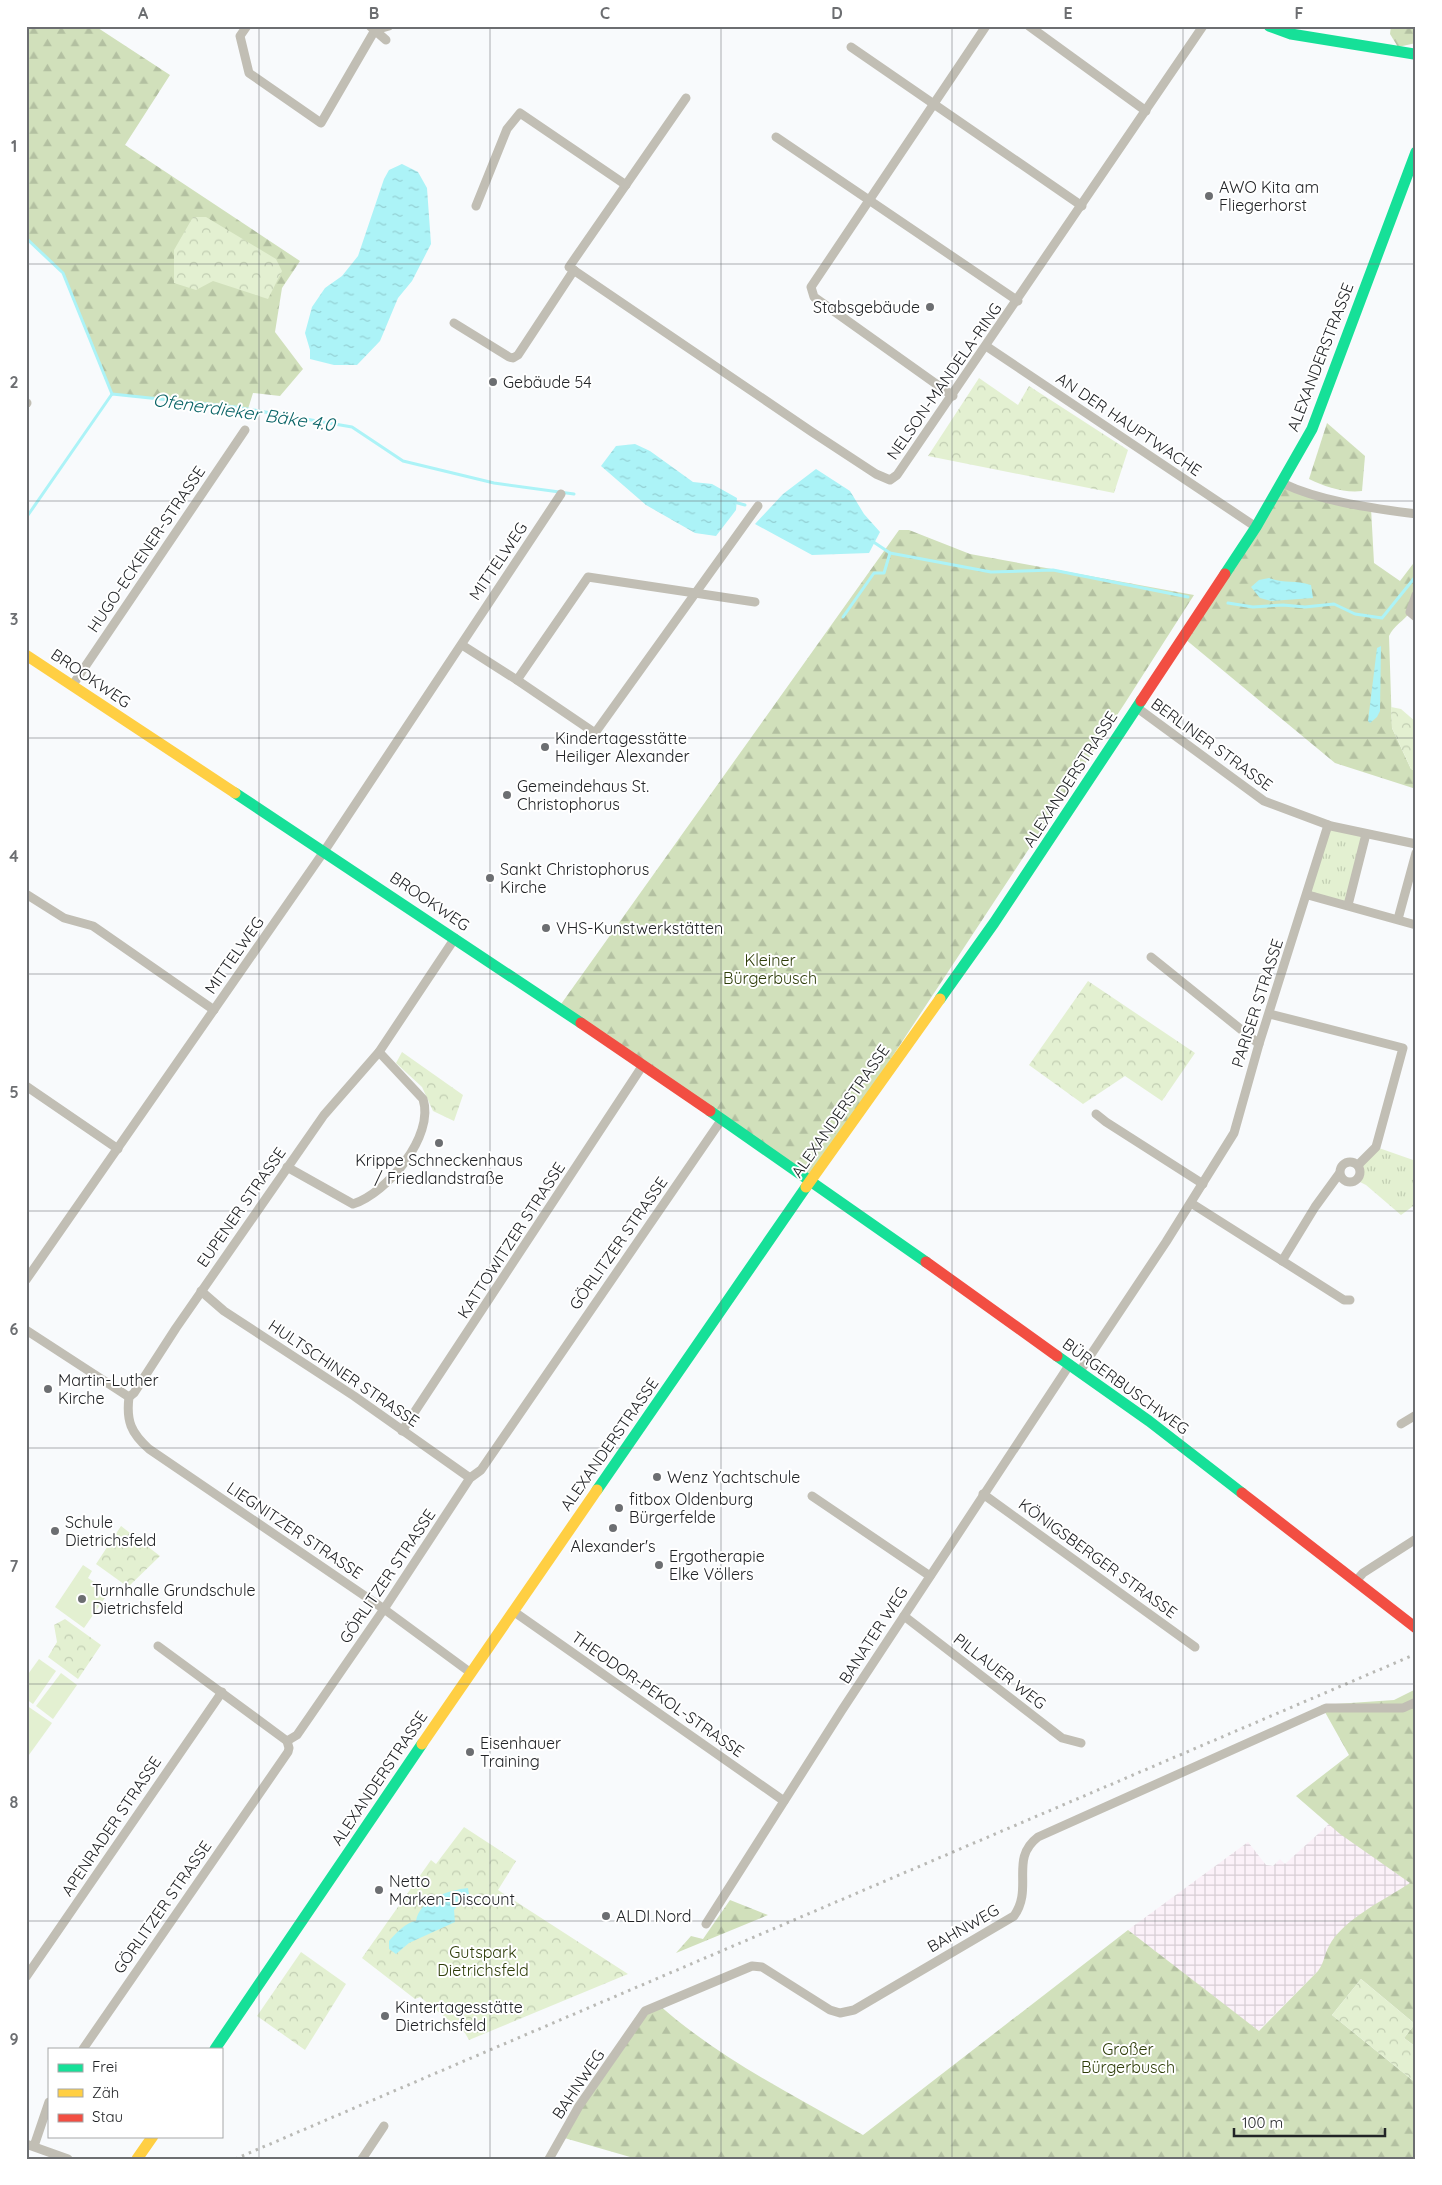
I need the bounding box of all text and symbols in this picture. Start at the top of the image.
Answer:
text: A [138,3,149,23]
text: B [369,3,379,23]
text: C [600,3,610,23]
text: D [831,3,843,23]
text: E [1063,3,1073,23]
text: F [1295,3,1304,23]
text: 1 [11,136,17,156]
place label: AWO Kita am Fliegerhorst [1219,177,1319,215]
marker: AWO Kita am Fliegerhorst [1203,190,1215,202]
street label: ALEXANDERSTRASSE [1282,280,1358,434]
place label: Stabsgebäude [813,297,920,317]
street label: NELSON-MANDELA-RING [882,299,1006,463]
marker: Stabsgebäude [924,301,936,313]
street label: AN DER HAUPTWACHE [1053,368,1205,480]
text: 2 [9,372,19,392]
place label: Gebäude 54 [503,372,592,392]
marker: Gebäude 54 [487,376,499,388]
water label: Ofenerdieker Bäke 4.0 [152,388,338,436]
street label: HUGO-ECKENER-STRASSE [83,462,209,636]
street label: MITTELWEG [465,518,531,604]
text: 3 [10,609,18,629]
street label: BROOKWEG [47,644,135,712]
street label: BERLINER STRASSE [1147,693,1277,795]
street label: ALEXANDERSTRASSE [1019,707,1121,851]
place label: Kindertagesstätte Heiliger Alexander [555,728,690,766]
marker: Kindertagesstätte Heiliger Alexander [539,741,551,753]
place label: Gemeindehaus St. Christophorus [517,776,649,814]
marker: Gemeindehaus St. Christophorus [501,789,513,801]
text: 4 [9,846,19,866]
place label: Sankt Christophorus Kirche [500,859,649,897]
street label: BROOKWEG [386,867,474,935]
marker: Sankt Christophorus Kirche [484,872,496,884]
street label: MITTELWEG [200,912,268,998]
place label: VHS-Kunstwerkstätten [556,918,723,938]
marker: VHS-Kunstwerkstätten [540,922,552,934]
street label: PARISER STRASSE [1227,936,1287,1070]
park label: Kleiner Bürgerbusch [723,950,817,988]
street label: ALEXANDERSTRASSE [787,1041,893,1181]
text: 5 [9,1082,19,1102]
marker: Krippe Schneckenhaus / Friedlandstraße [433,1137,445,1149]
street label: EUPENER STRASSE [192,1143,290,1271]
place label: Krippe Schneckenhaus / Friedlandstraße [355,1150,523,1188]
street label: KATTOWITZER STRASSE [453,1158,569,1322]
street label: GÖRLITZER STRASSE [565,1173,671,1313]
street label: HULTSCHINER STRASSE [265,1315,423,1431]
text: 6 [10,1319,19,1339]
street label: BÜRGERBUSCHWEG [1059,1333,1193,1439]
place label: Martin-Luther Kirche [58,1370,159,1408]
street label: ALEXANDERSTRASSE [556,1374,662,1514]
marker: Martin-Luther Kirche [42,1383,54,1395]
place label: Wenz Yachtschule [667,1467,800,1487]
marker: Wenz Yachtschule [651,1471,663,1483]
street label: LIEGNITZER STRASSE [223,1477,367,1583]
place label: fitbox Oldenburg Bürgerfelde [629,1489,753,1527]
street label: KÖNIGSBERGER STRASSE [1015,1494,1181,1622]
marker: fitbox Oldenburg Bürgerfelde [613,1502,625,1514]
street label: GÖRLITZER STRASSE [335,1505,439,1647]
place label: Schule Dietrichsfeld [65,1512,156,1550]
marker: Alexander's [607,1522,619,1534]
marker: Schule Dietrichsfeld [49,1525,61,1537]
place label: Alexander's [571,1536,655,1556]
place label: Ergotherapie Elke Völlers [669,1546,765,1584]
text: 7 [10,1556,19,1576]
marker: Ergotherapie Elke Völlers [653,1559,665,1571]
place label: Turnhalle Grundschule Dietrichsfeld [92,1580,256,1618]
street label: BANATER WEG [834,1583,912,1687]
marker: Turnhalle Grundschule Dietrichsfeld [76,1593,88,1605]
street label: THEODOR-PEKOL-STRASSE [568,1627,748,1761]
street label: PILLAUER WEG [950,1629,1050,1713]
street label: ALEXANDERSTRASSE [327,1707,431,1849]
place label: Eisenhauer Training [480,1733,561,1771]
marker: Eisenhauer Training [464,1746,476,1758]
street label: APENRADER STRASSE [57,1752,165,1900]
text: 8 [10,1792,19,1812]
street label: GÖRLITZER STRASSE [109,1837,215,1977]
place label: Netto Marken-Discount [389,1871,515,1909]
marker: Netto Marken-Discount [373,1884,385,1896]
street label: BAHNWEG [924,1899,1002,1957]
place label: ALDI Nord [616,1906,692,1926]
marker: ALDI Nord [600,1910,612,1922]
park label: Gutspark Dietrichsfeld [437,1942,529,1980]
place label: Kintertagesstätte Dietrichsfeld [395,1997,523,2035]
marker: Kintertagesstätte Dietrichsfeld [379,2010,391,2022]
text: 9 [9,2029,19,2049]
park label: Großer Bürgerbusch [1081,2039,1175,2077]
street label: BAHNWEG [547,2045,609,2123]
legend [48,2048,222,2138]
text: Frei [92,2057,118,2076]
text: Zäh [92,2083,119,2102]
scale bar [1234,2105,1386,2137]
text: Stau [92,2107,123,2126]
text: 100 m [1242,2113,1283,2132]

